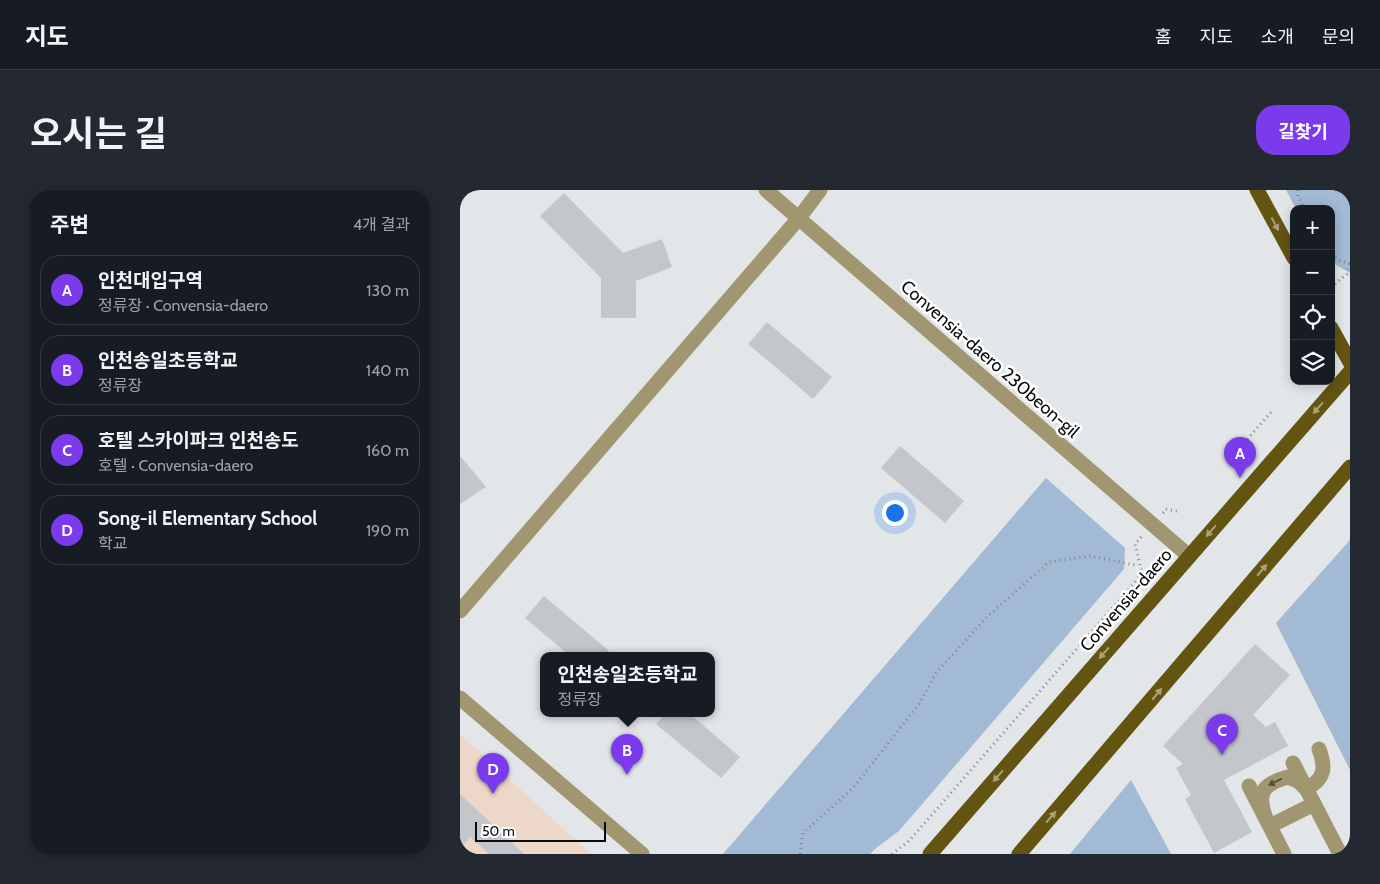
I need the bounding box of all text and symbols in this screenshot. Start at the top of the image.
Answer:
text: 지도 [25,22,69,51]
text: 홈 [1155,26,1172,48]
text: 지도 [1200,26,1233,48]
text: 소개 [1261,26,1294,48]
text: 문의 [1322,26,1355,48]
button: 길찾기 [1256,105,1350,155]
text: 오시는 길 [30,112,167,155]
map controls [1290,205,1335,385]
button: + [1290,205,1335,250]
text: 주변 [50,212,89,237]
text: 4개 결과 [353,215,410,234]
one-way arrow [1271,218,1280,231]
button: − [1290,250,1335,295]
text: 인천대입구역 [98,269,203,292]
street label: Convensia-daero 230beon-gil [896,276,1084,443]
text: A [62,281,72,300]
text: 130 m [366,281,409,300]
button: locate [1290,295,1335,340]
text: 정류장 · Convensia-daero [98,296,268,315]
button: layers [1290,340,1335,385]
text: 인천송일초등학교 [98,349,238,372]
text: B [62,361,72,380]
text: 140 m [366,361,409,380]
text: 정류장 [98,376,142,395]
one-way arrow [1312,402,1324,414]
text: 호텔 스카이파크 인천송도 [98,429,299,452]
pin: A [1224,437,1256,478]
text: C [62,441,72,460]
text: 160 m [366,441,409,460]
text: 호텔 · Convensia-daero [98,456,253,475]
your location [882,500,908,526]
text: Song-il Elementary School [98,507,317,530]
text: D [61,521,73,540]
text: 190 m [366,521,409,540]
one-way arrow [1205,524,1217,536]
text: 학교 [98,534,127,553]
street label: Convensia-daero [1075,544,1177,656]
one-way arrow [1257,564,1268,577]
one-way arrow [1099,647,1110,660]
popup [540,652,715,717]
text: 인천송일초등학교 [558,663,697,686]
one-way arrow [1151,688,1162,701]
text: 정류장 [558,690,602,709]
pin: C [1206,714,1238,755]
pin: B [611,734,643,775]
pin: D [477,753,509,794]
one-way arrow [992,769,1003,782]
one-way arrow [1268,778,1283,786]
one-way arrow [1045,811,1056,823]
scale bar [475,819,606,842]
text: 50 m [482,822,515,840]

